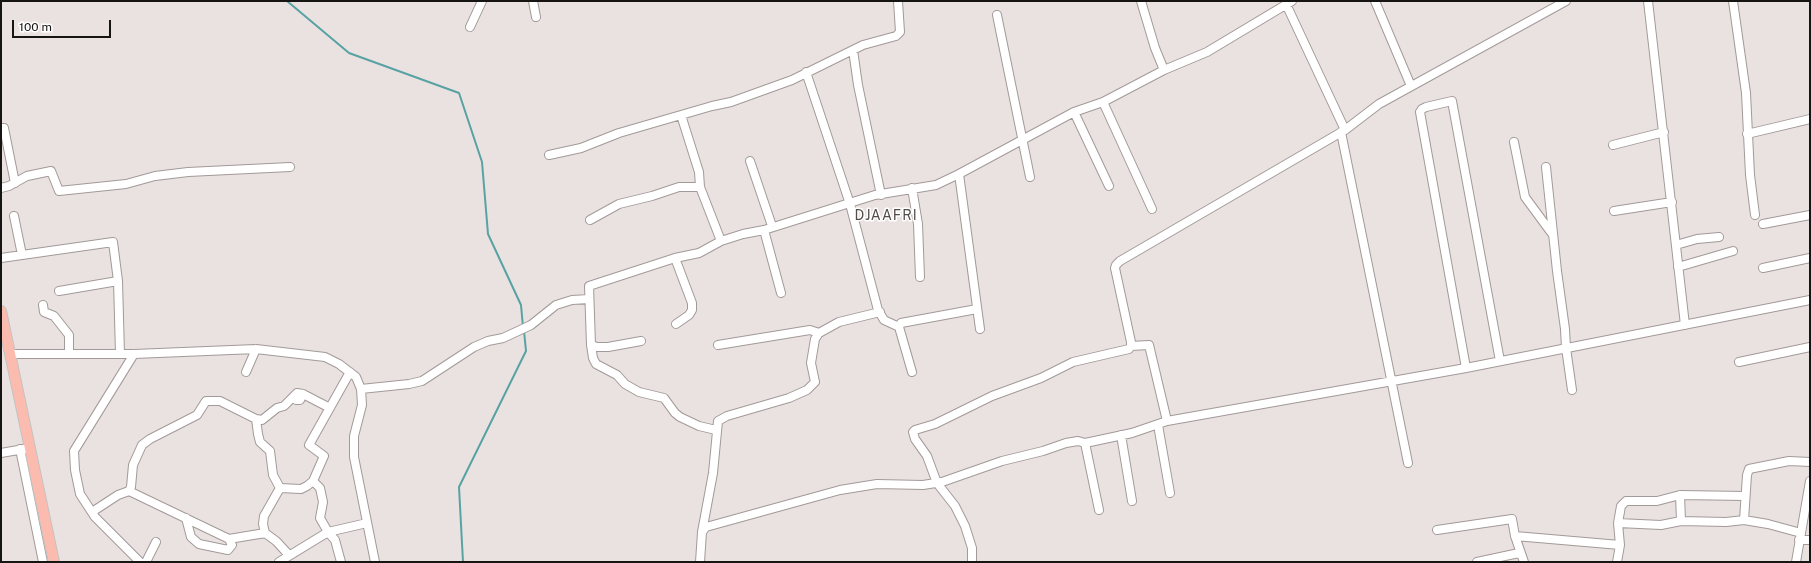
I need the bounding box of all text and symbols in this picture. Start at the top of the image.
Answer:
scale bar [14,12,113,38]
text: 100 m [19,20,52,34]
district label: DJAAFRI [854,208,918,224]

